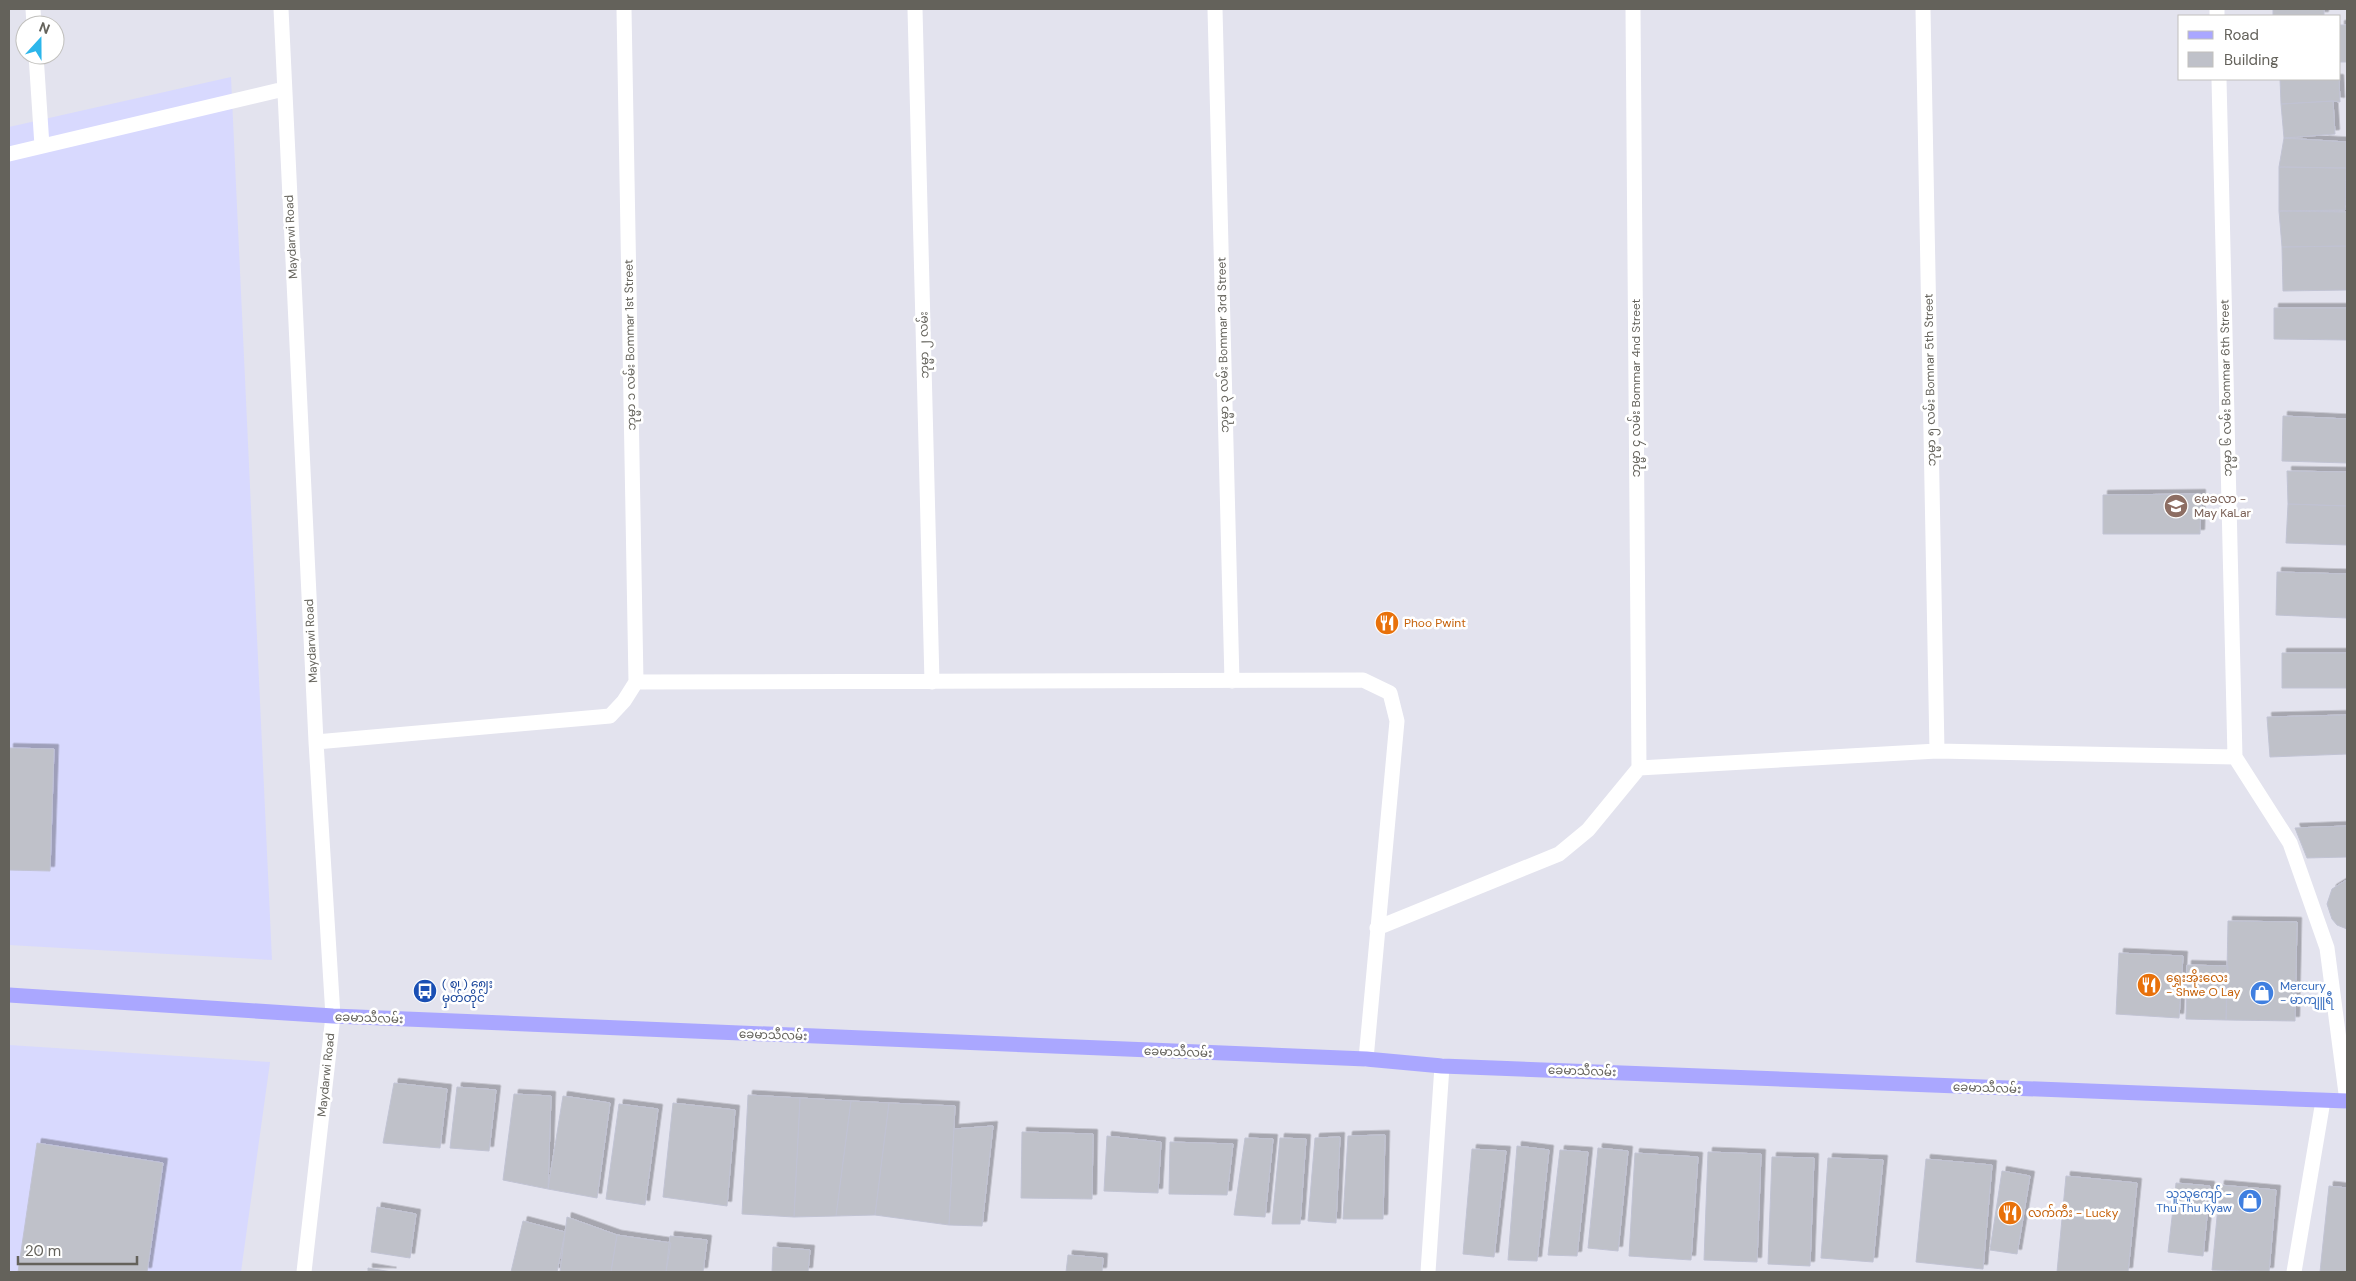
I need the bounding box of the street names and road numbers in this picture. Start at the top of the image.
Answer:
street label: Maydarwi Road [281,195,301,279]
street label: ဘုမ္မာ ၃ လမ်း Bommar 3rd Street [1212,257,1235,433]
street label: ဘုမ္မာ ၁ လမ်း Bommar 1st Street [620,259,642,431]
street label: ဘုမ္မာ ၅ လမ်း Bomnar 5th Street [1919,293,1942,467]
street label: ဘုမ္မာ ၄ လမ်း Bommar 4nd Street [1627,298,1646,477]
street label: ဘုမ္မာ ၆ လမ်း Bommar 6th Street [2215,299,2238,477]
street label: ဘုမ္မာ ၂ လမ်း [914,311,935,379]
street label: Maydarwi Road [301,599,321,683]
street label: ခေမာသီလမ်း [335,1008,403,1027]
street label: ခေမာသီလမ်း [739,1025,807,1044]
street label: Maydarwi Road [314,1032,338,1118]
street label: ခေမာသီလမ်း [1144,1042,1212,1061]
street label: ခေမာသီလမ်း [1548,1061,1616,1080]
street label: ခေမာသီလမ်း [1953,1078,2021,1097]

